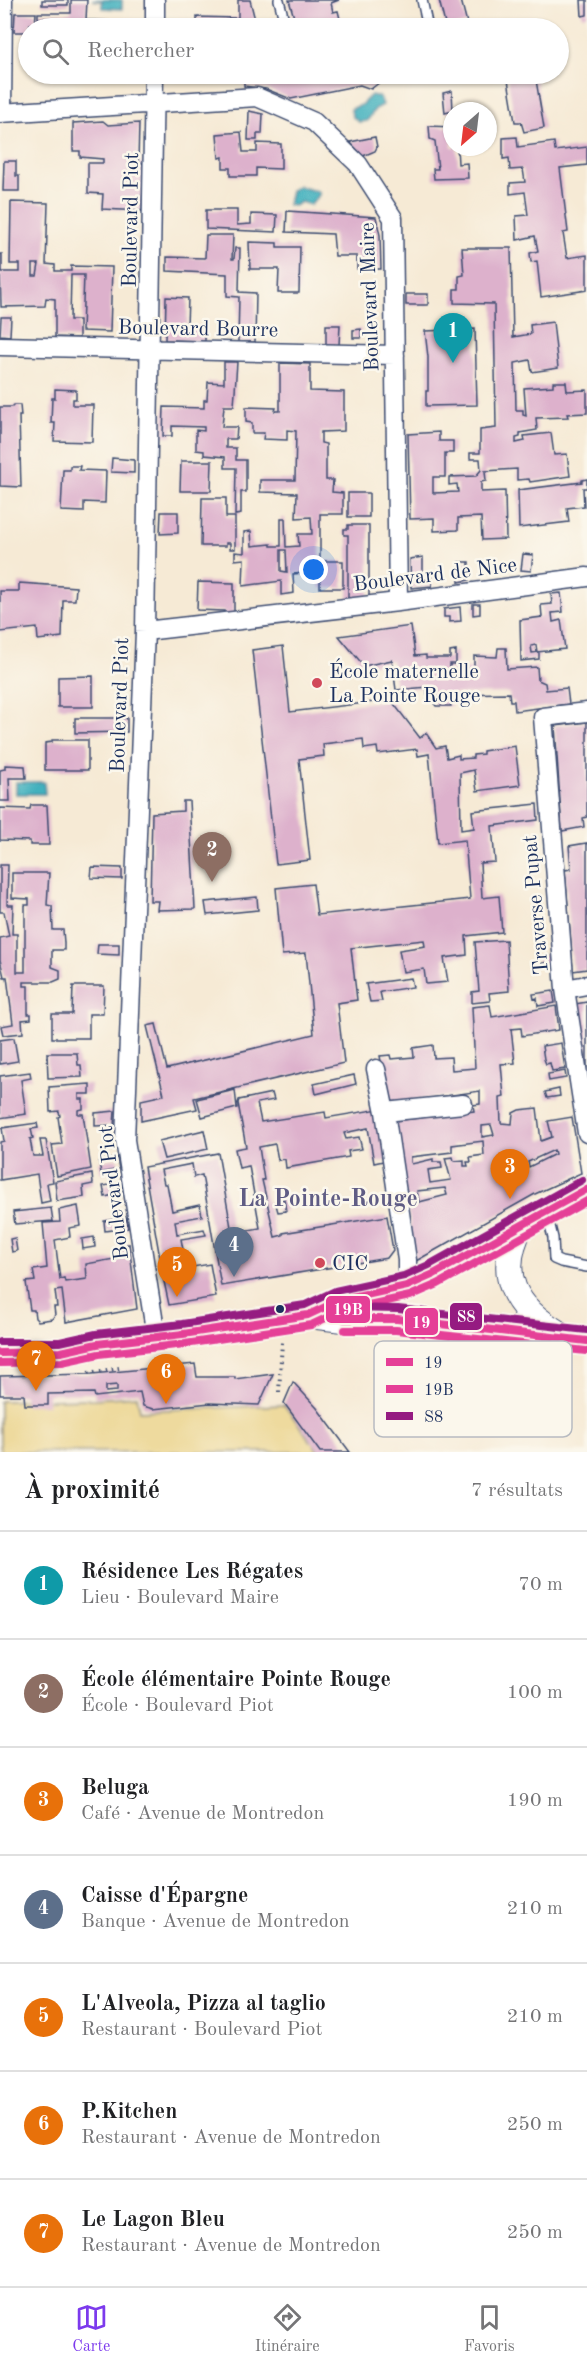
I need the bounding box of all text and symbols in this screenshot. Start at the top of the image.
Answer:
search box [18,18,569,84]
icon: search [39,35,72,68]
text: Rechercher [87,40,194,62]
north arrow [443,102,497,156]
street label: Boulevard Piot [120,152,143,288]
street label: Boulevard Maire [357,222,384,372]
pin: 1 [434,314,472,363]
street label: Boulevard Bourre [117,318,279,341]
your location [299,555,328,584]
street label: Boulevard de Nice [352,555,518,596]
street label: Boulevard Piot [108,637,133,773]
place label: École maternelle La Pointe Rouge [329,658,481,707]
marker: École maternelle La Pointe Rouge [310,676,324,690]
pin: 2 [192,832,232,882]
street label: Traverse Pupat [520,834,553,976]
street label: Boulevard Piot [96,1124,133,1261]
pin: 3 [490,1150,530,1199]
district label: La Pointe-Rouge [238,1188,418,1212]
pin: 4 [214,1228,254,1277]
pin: 5 [158,1248,196,1297]
place label: CIC [332,1254,368,1275]
marker: CIC [313,1256,327,1270]
line badge: 19B [325,1295,371,1324]
line badge: S8 [449,1302,483,1331]
unlabelled marker [274,1303,286,1315]
text: 19B [333,1303,363,1319]
line badge: 19 [404,1307,439,1336]
text: S8 [456,1310,476,1326]
text: 19 [412,1316,430,1332]
legend [374,1341,572,1437]
pin: 7 [16,1342,56,1391]
pin: 6 [146,1354,186,1404]
text: 19 [424,1356,443,1372]
text: 19B [424,1383,454,1399]
text: S8 [424,1410,443,1426]
text: À proximité [24,1478,160,1504]
text: 7 résultats [471,1481,563,1501]
text: Résidence Les Régates [81,1561,303,1583]
text: 1 [38,1575,49,1595]
text: 70 m [518,1575,563,1595]
text: Lieu · Boulevard Maire [81,1588,279,1608]
text: École élémentaire Pointe Rouge [81,1669,391,1691]
text: 2 [38,1683,49,1703]
text: 100 m [507,1683,563,1703]
text: École · Boulevard Piot [81,1696,274,1716]
text: Beluga [81,1777,149,1799]
text: 3 [38,1791,49,1811]
text: 190 m [507,1791,563,1811]
text: Café · Avenue de Montredon [81,1804,324,1824]
text: Caisse d'Épargne [81,1885,248,1907]
text: 4 [38,1899,49,1919]
text: 210 m [507,1899,563,1919]
text: Banque · Avenue de Montredon [81,1912,350,1932]
text: L'Alveola, Pizza al taglio [81,1993,326,2015]
text: 5 [38,2007,49,2027]
text: 210 m [507,2007,563,2027]
text: Restaurant · Boulevard Piot [81,2020,322,2040]
text: P.Kitchen [81,2101,177,2123]
text: 6 [38,2115,49,2135]
text: 250 m [507,2115,563,2135]
text: Restaurant · Avenue de Montredon [81,2128,381,2148]
text: Le Lagon Bleu [81,2209,225,2231]
text: 7 [38,2223,49,2243]
text: 250 m [507,2223,563,2243]
text: Restaurant · Avenue de Montredon [81,2236,381,2256]
tab: Carte [72,2301,110,2357]
tab: Itinéraire [255,2301,320,2357]
tab: Favoris [464,2301,515,2357]

